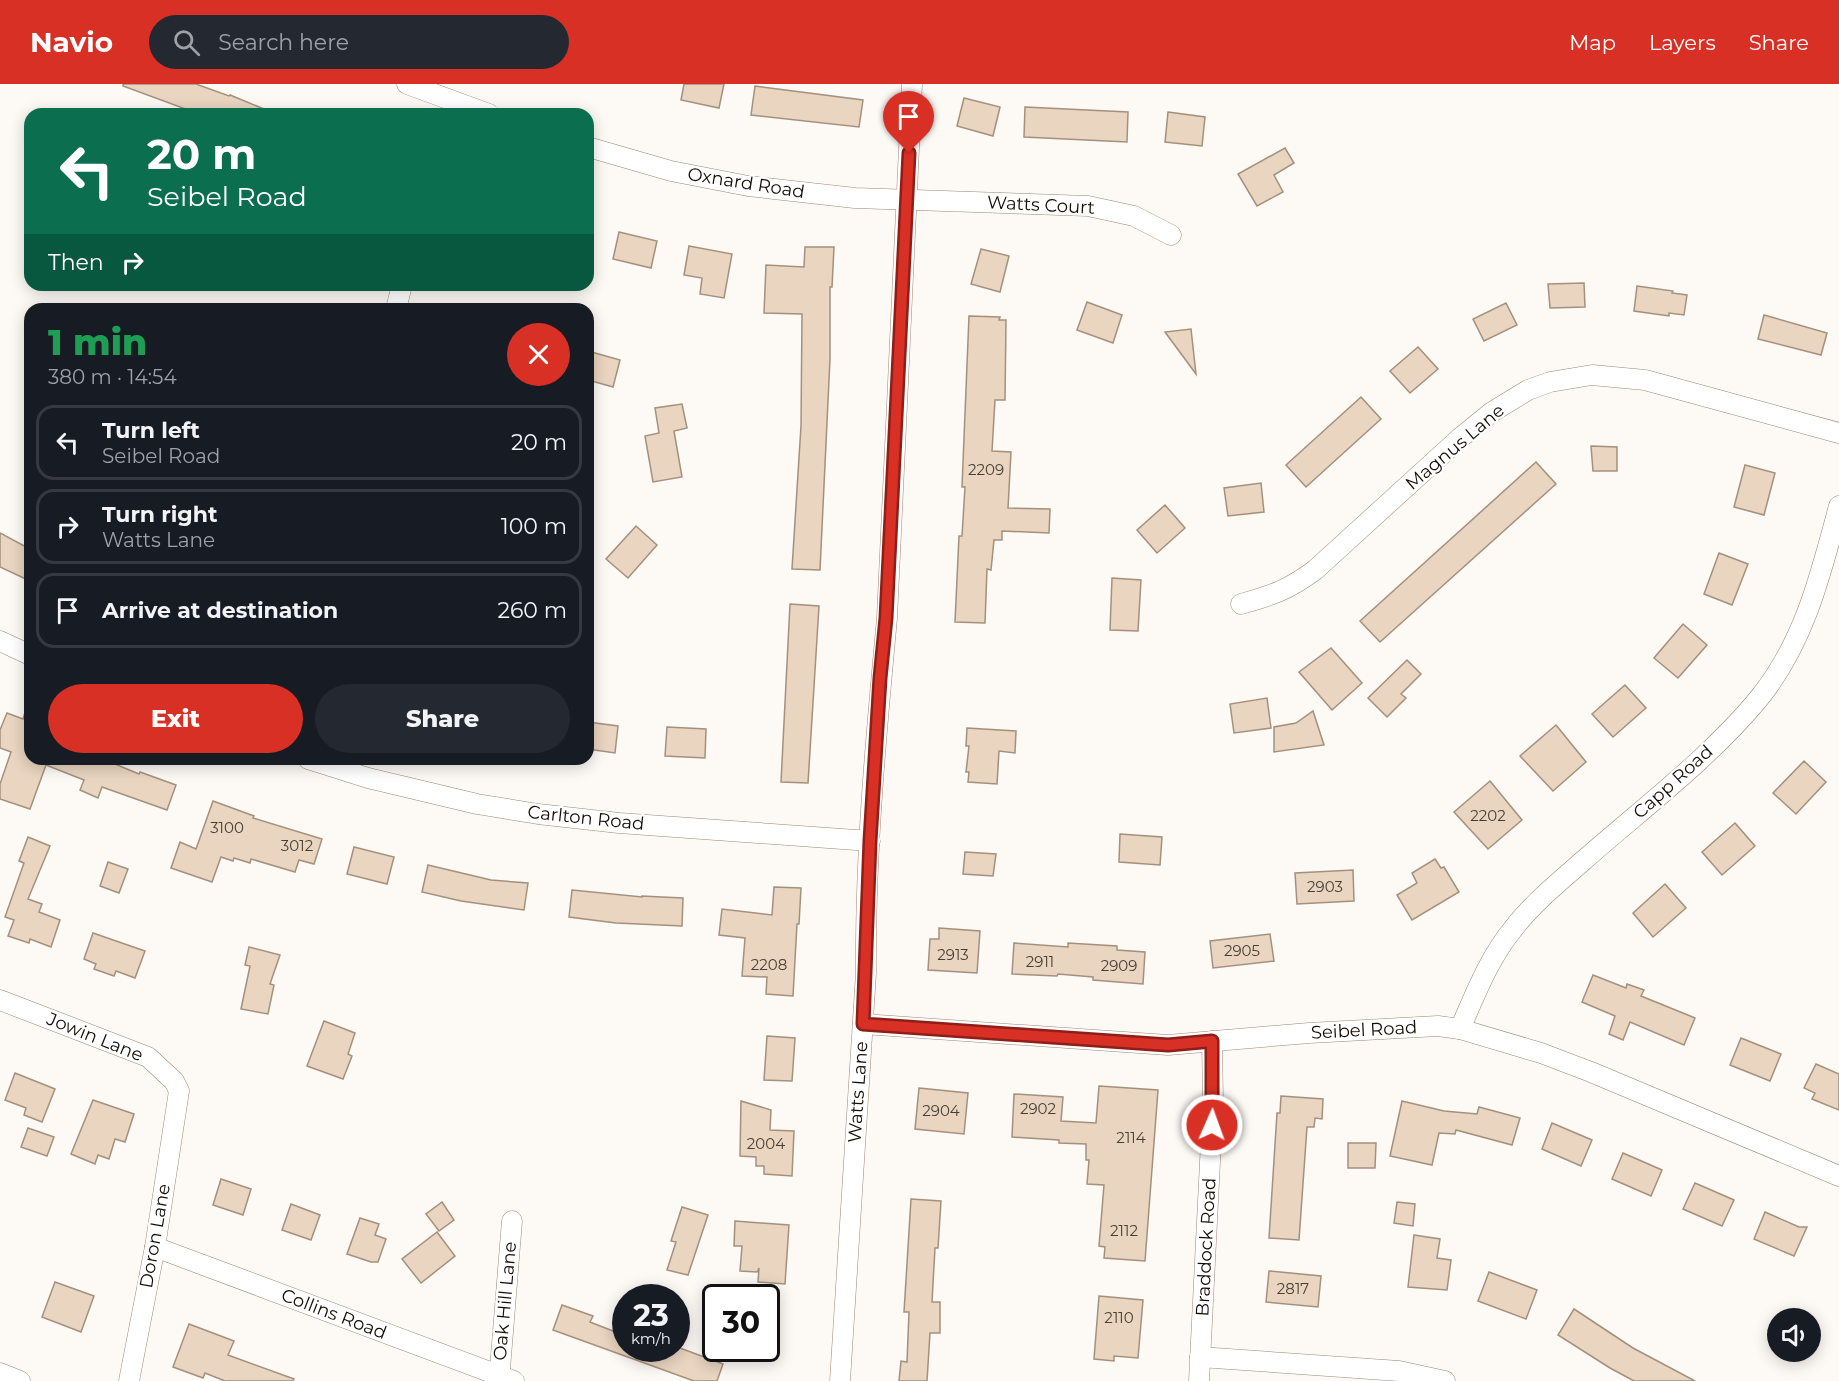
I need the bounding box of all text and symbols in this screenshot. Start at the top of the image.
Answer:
search box [149,15,569,69]
text: Navio [30,25,113,59]
icon: search [170,26,203,59]
text: Search here [218,29,349,56]
text: Map [1569,30,1616,55]
text: Layers [1649,30,1716,55]
text: Share [1749,30,1809,55]
pin [883,91,934,153]
icon: arrive [892,100,925,133]
text: 20 m [147,128,256,180]
icon: left [48,132,126,210]
street label: Oxnard Road [686,163,806,203]
text: Seibel Road [147,180,307,213]
street label: Watts Court [986,191,1096,219]
icon: right [116,246,149,279]
text: Then [48,249,104,276]
text: 1 min [48,320,147,364]
button: close [507,323,570,386]
text: 380 m · 14:54 [48,365,177,389]
street label: Magnus Lane [1401,399,1509,495]
text: Turn left [102,417,200,444]
icon: left [51,426,84,459]
text: 20 m [511,429,567,456]
text: Seibel Road [102,444,220,468]
house number: 2209 [968,460,1004,479]
text: Turn right [102,501,217,528]
icon: right [51,510,84,543]
text: 100 m [501,513,567,540]
text: Watts Lane [102,528,215,552]
icon: arrive [51,594,84,627]
text: Arrive at destination [102,597,338,624]
text: 260 m [497,597,567,624]
button: Exit [48,684,303,753]
button: Share [315,684,570,753]
street label: Capp Road [1629,741,1717,823]
street label: Carlton Road [527,801,645,835]
house number: 2202 [1470,806,1506,825]
house number: 3100 [210,818,244,837]
house number: 3012 [281,836,313,855]
house number: 2903 [1307,877,1343,896]
house number: 2905 [1224,941,1260,960]
house number: 2913 [937,945,969,964]
house number: 2911 [1026,952,1054,971]
house number: 2208 [751,955,787,974]
house number: 2909 [1101,956,1137,975]
street label: Jowin Lane [43,1007,146,1066]
street label: Seibel Road [1310,1016,1418,1044]
street label: Watts Lane [843,1040,873,1144]
position arrow [1180,1093,1244,1157]
house number: 2902 [1020,1099,1056,1118]
house number: 2904 [922,1101,960,1120]
house number: 2114 [1116,1128,1146,1147]
house number: 2004 [747,1134,785,1153]
street label: Braddock Road [1191,1177,1221,1317]
street label: Doron Lane [135,1182,175,1290]
house number: 2112 [1110,1221,1138,1240]
street label: Oak Hill Lane [489,1240,521,1361]
house number: 2817 [1277,1279,1309,1298]
street label: Collins Road [278,1284,390,1344]
speed limit sign: 30 [702,1284,780,1362]
text: 23 [633,1297,669,1334]
house number: 2110 [1104,1308,1134,1327]
map controls [1767,1308,1821,1362]
button: sound [1767,1308,1821,1362]
text: km/h [631,1329,671,1348]

